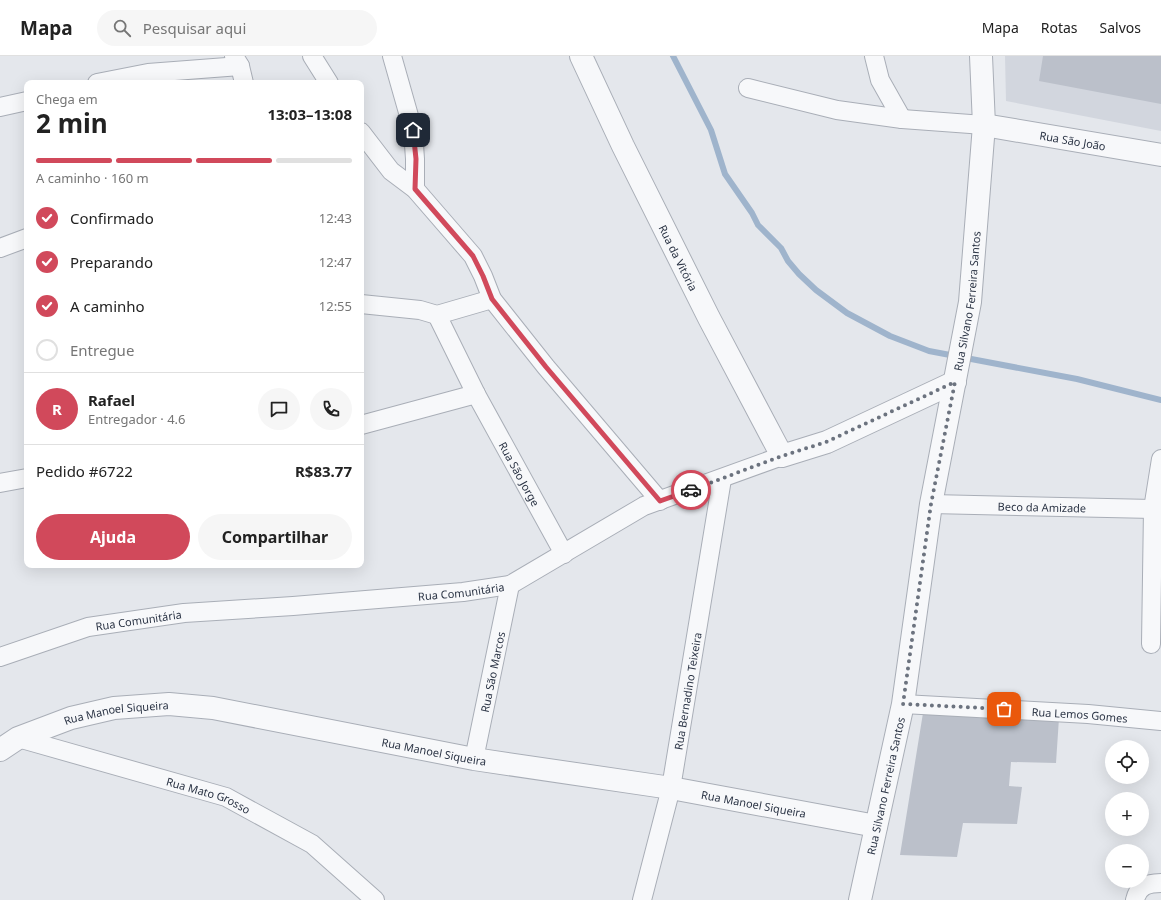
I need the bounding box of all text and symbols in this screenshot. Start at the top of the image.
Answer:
search box [97,10,377,46]
text: Mapa [20,15,73,41]
icon: search [111,17,133,39]
text: Pesquisar aqui [143,18,246,38]
text: Mapa [982,18,1019,37]
text: Rotas [1041,18,1078,37]
text: Salvos [1100,18,1141,37]
text: Chega em [36,90,98,108]
text: 13:03–13:08 [267,104,352,124]
text: 2 min [36,105,108,141]
pin [396,113,430,147]
icon: home [402,119,424,141]
street label: Rua São João [1038,127,1107,153]
text: A caminho · 160 m [36,169,149,187]
icon: check [36,207,58,229]
text: Confirmado [70,208,154,228]
text: 12:43 [319,209,352,227]
street label: Rua da Vitória [656,222,702,293]
street label: Rua Silvano Ferreira Santos [949,231,983,372]
icon: check [36,251,58,273]
text: Preparando [70,252,153,272]
text: 12:47 [319,253,352,271]
icon: check [36,295,58,317]
text: A caminho [70,296,145,316]
text: 12:55 [319,297,352,315]
text: Entregue [70,340,134,360]
button: chat [258,388,300,430]
button: phone [310,388,352,430]
text: Rafael [88,390,135,410]
text: R [52,399,62,419]
text: Entregador · 4.6 [88,410,186,428]
street label: Rua São Jorge [496,439,544,509]
text: Pedido #6722 [36,461,133,481]
text: R$83.77 [295,461,352,481]
courier [671,470,711,510]
icon: car [680,479,702,501]
street label: Beco da Amizade [998,498,1086,515]
button: Ajuda [36,514,190,560]
button: Compartilhar [198,514,352,560]
street label: Rua Comunitária [417,578,505,603]
street label: Rua Comunitária [94,606,183,633]
street label: Rua São Marcos [476,630,508,714]
street label: Rua Bernadino Teixeira [670,631,704,751]
pin [987,692,1021,726]
street label: Rua Manoel Siqueira [61,697,169,728]
icon: bag [993,698,1015,720]
street label: Rua Lemos Gomes [1031,703,1128,725]
street label: Rua Silvano Ferreira Santos [863,715,907,856]
street label: Rua Manoel Siqueira [380,734,487,768]
map controls [1105,740,1149,888]
button: locate [1105,740,1149,784]
street label: Rua Mato Grosso [165,773,254,817]
street label: Rua Manoel Siqueira [700,786,807,820]
button: + [1105,792,1149,836]
button: − [1105,844,1149,888]

